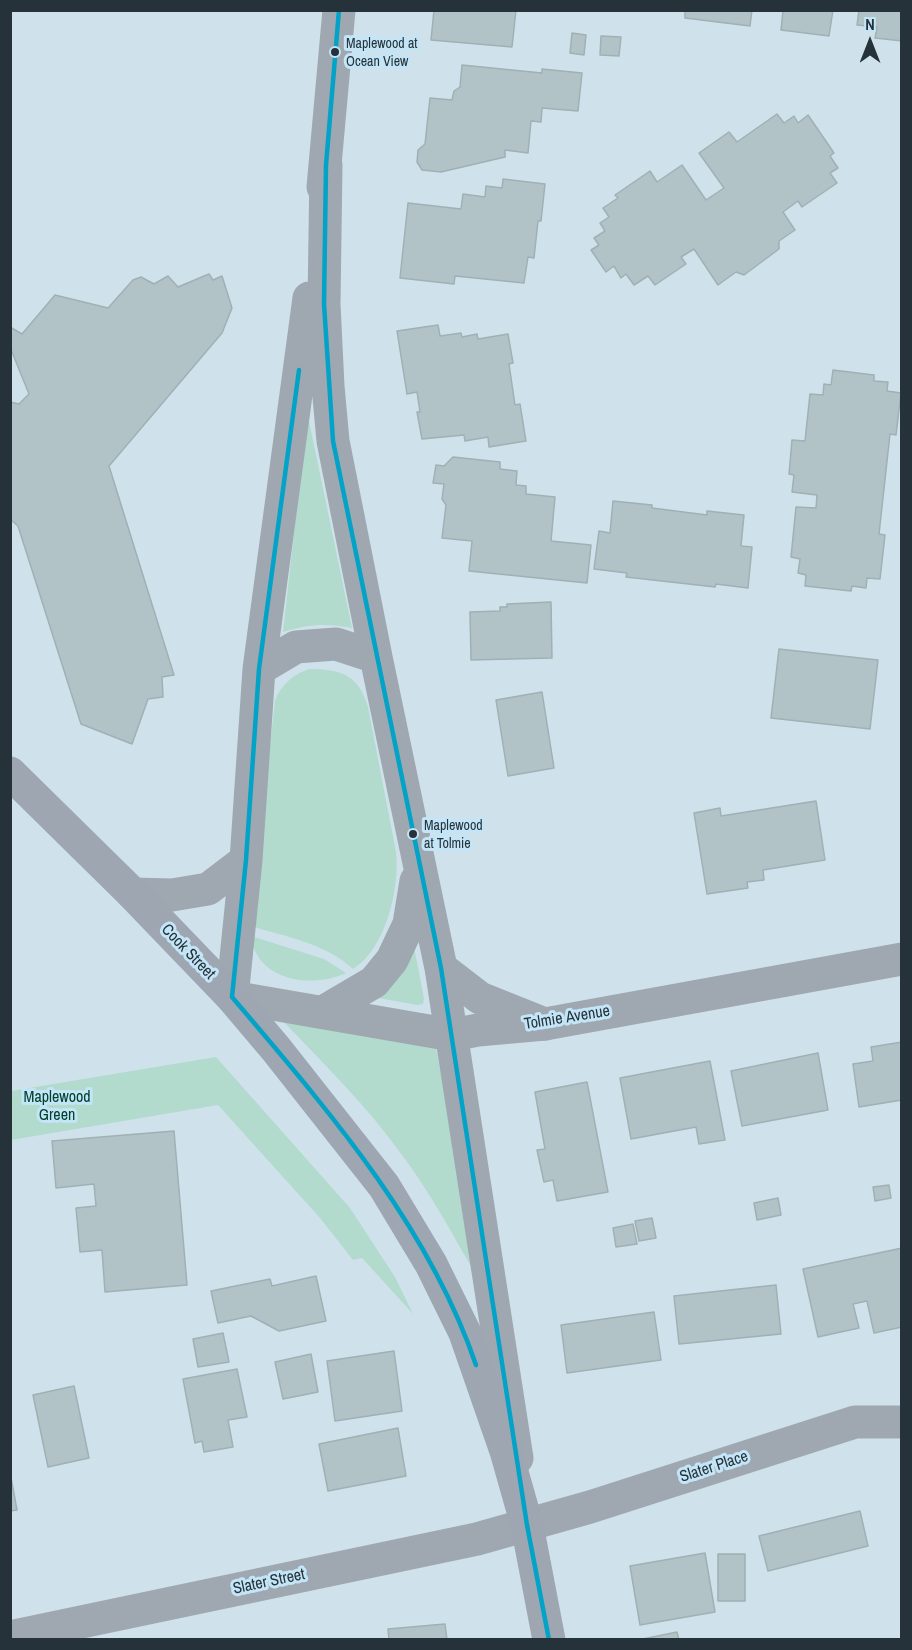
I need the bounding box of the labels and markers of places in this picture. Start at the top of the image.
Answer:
place label: Maplewood at Ocean View [346,36,417,68]
marker: Maplewood at Ocean View [329,46,341,58]
place label: Maplewood at Tolmie [424,818,483,850]
marker: Maplewood at Tolmie [407,828,419,840]

